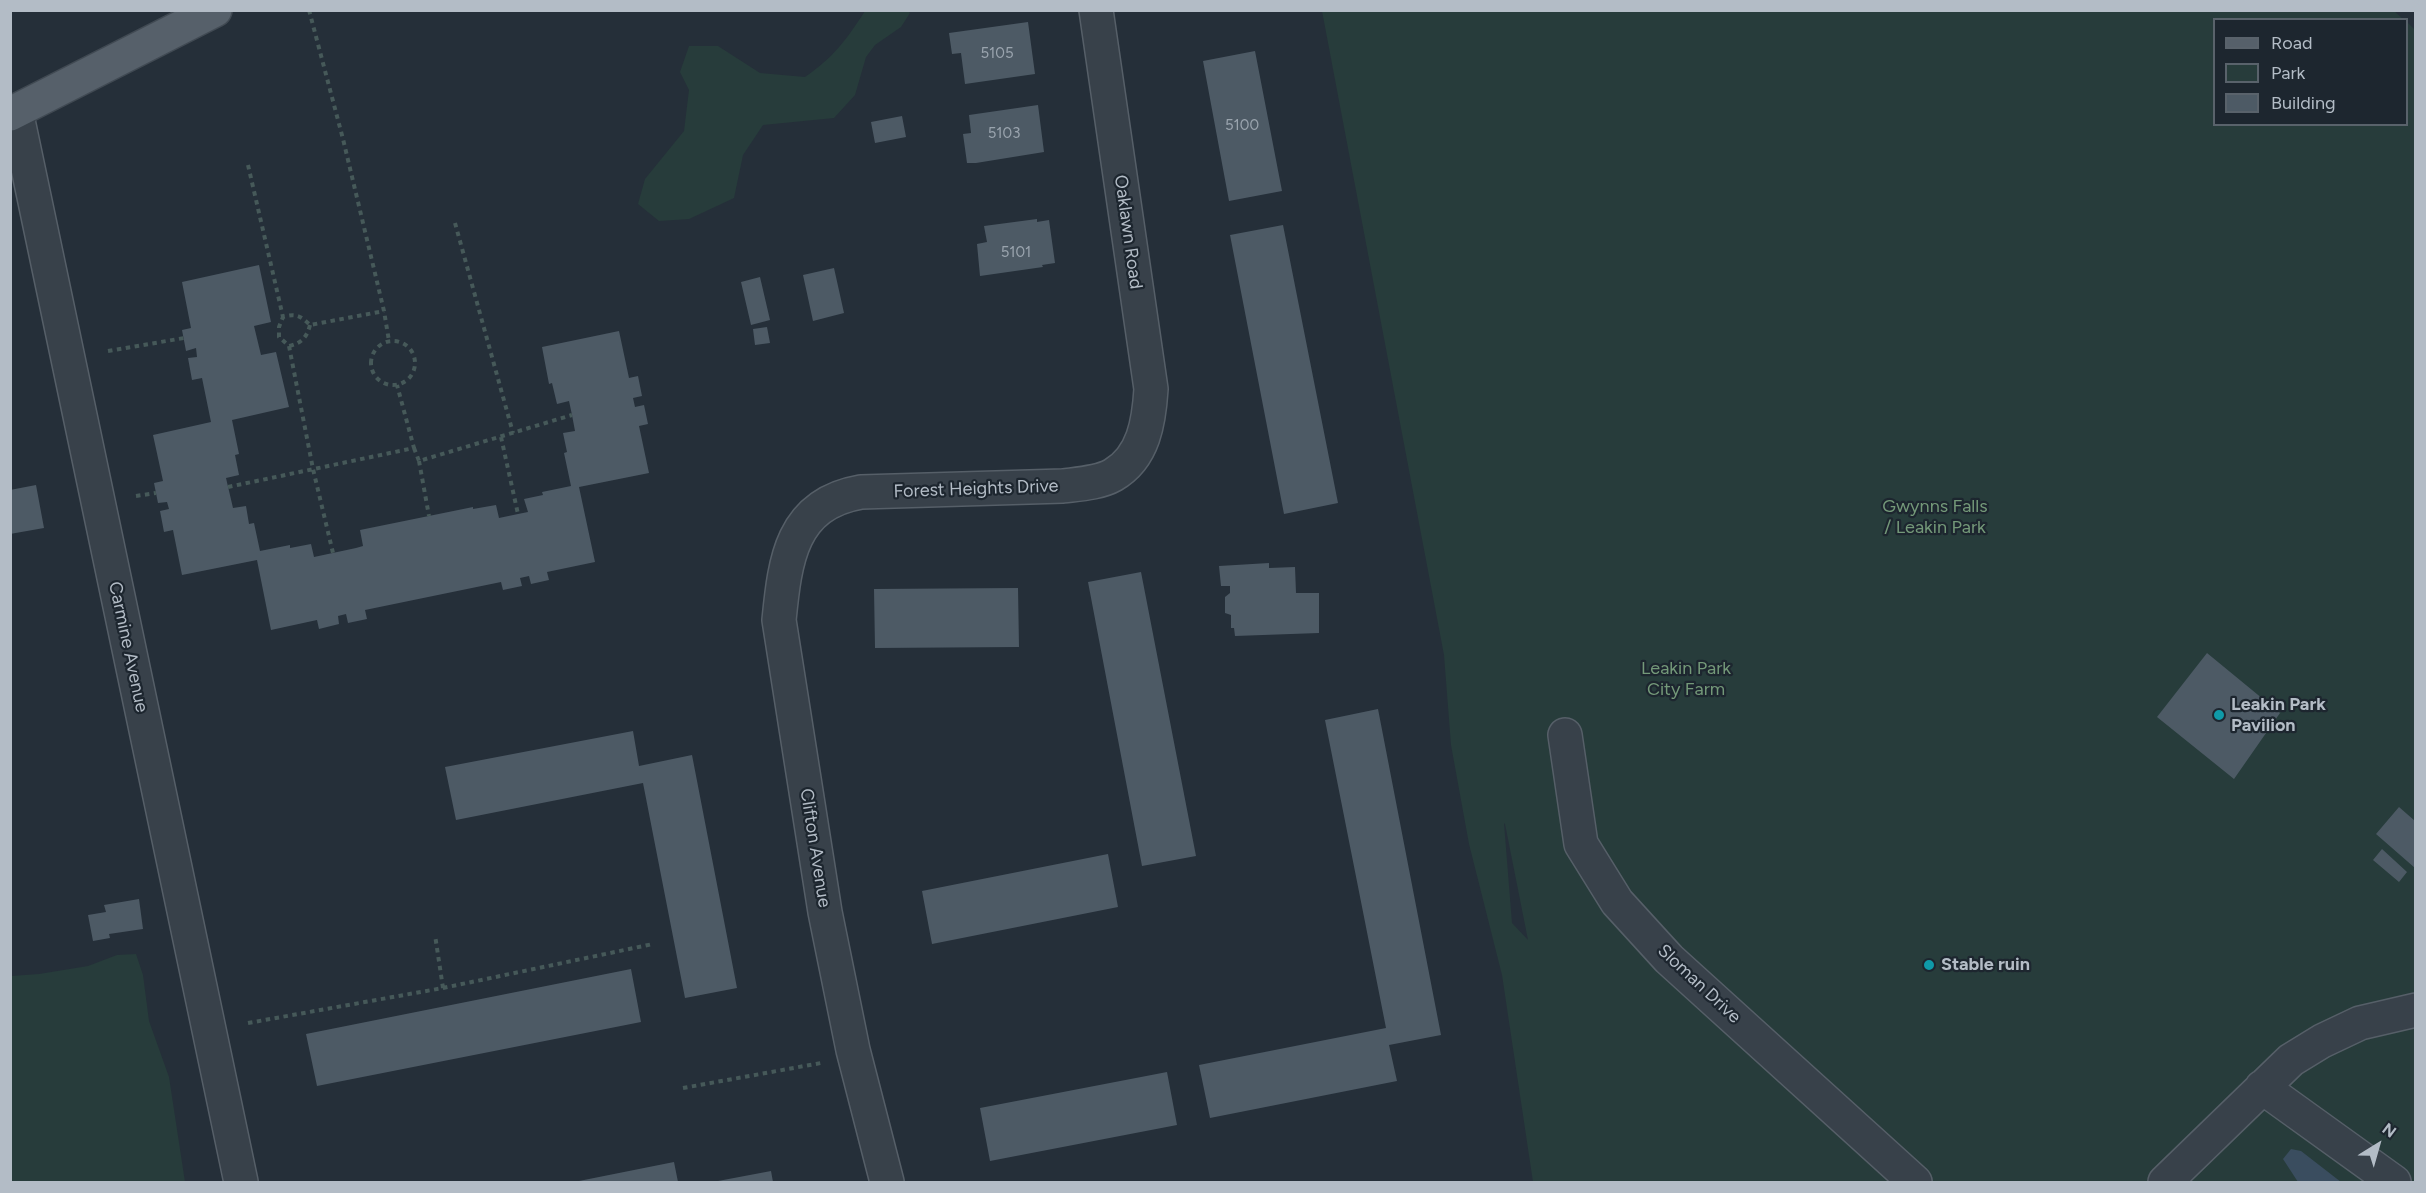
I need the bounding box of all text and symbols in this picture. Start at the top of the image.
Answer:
legend [2213,18,2408,126]
text: Road [2271,32,2312,54]
house number: 5105 [980,45,1014,63]
text: Park [2271,62,2305,84]
text: Building [2271,92,2336,114]
house number: 5100 [1225,117,1259,135]
house number: 5103 [988,125,1020,143]
street label: Oaklawn Road [1109,174,1147,290]
house number: 5101 [1001,244,1031,262]
street label: Forest Heights Drive [893,475,1059,503]
park label: Gwynns Falls / Leakin Park [1882,496,1988,538]
street label: Carmine Avenue [104,580,152,714]
park label: Leakin Park City Farm [1641,658,1731,700]
place label: Leakin Park Pavilion [2231,694,2326,736]
marker: Leakin Park Pavilion [2212,708,2226,722]
street label: Clifton Avenue [795,787,835,909]
street label: Sloman Drive [1653,940,1745,1028]
place label: Stable ruin [1941,954,2030,976]
marker: Stable ruin [1922,958,1936,972]
north arrow [2348,1115,2408,1175]
text: N [2378,1119,2400,1142]

